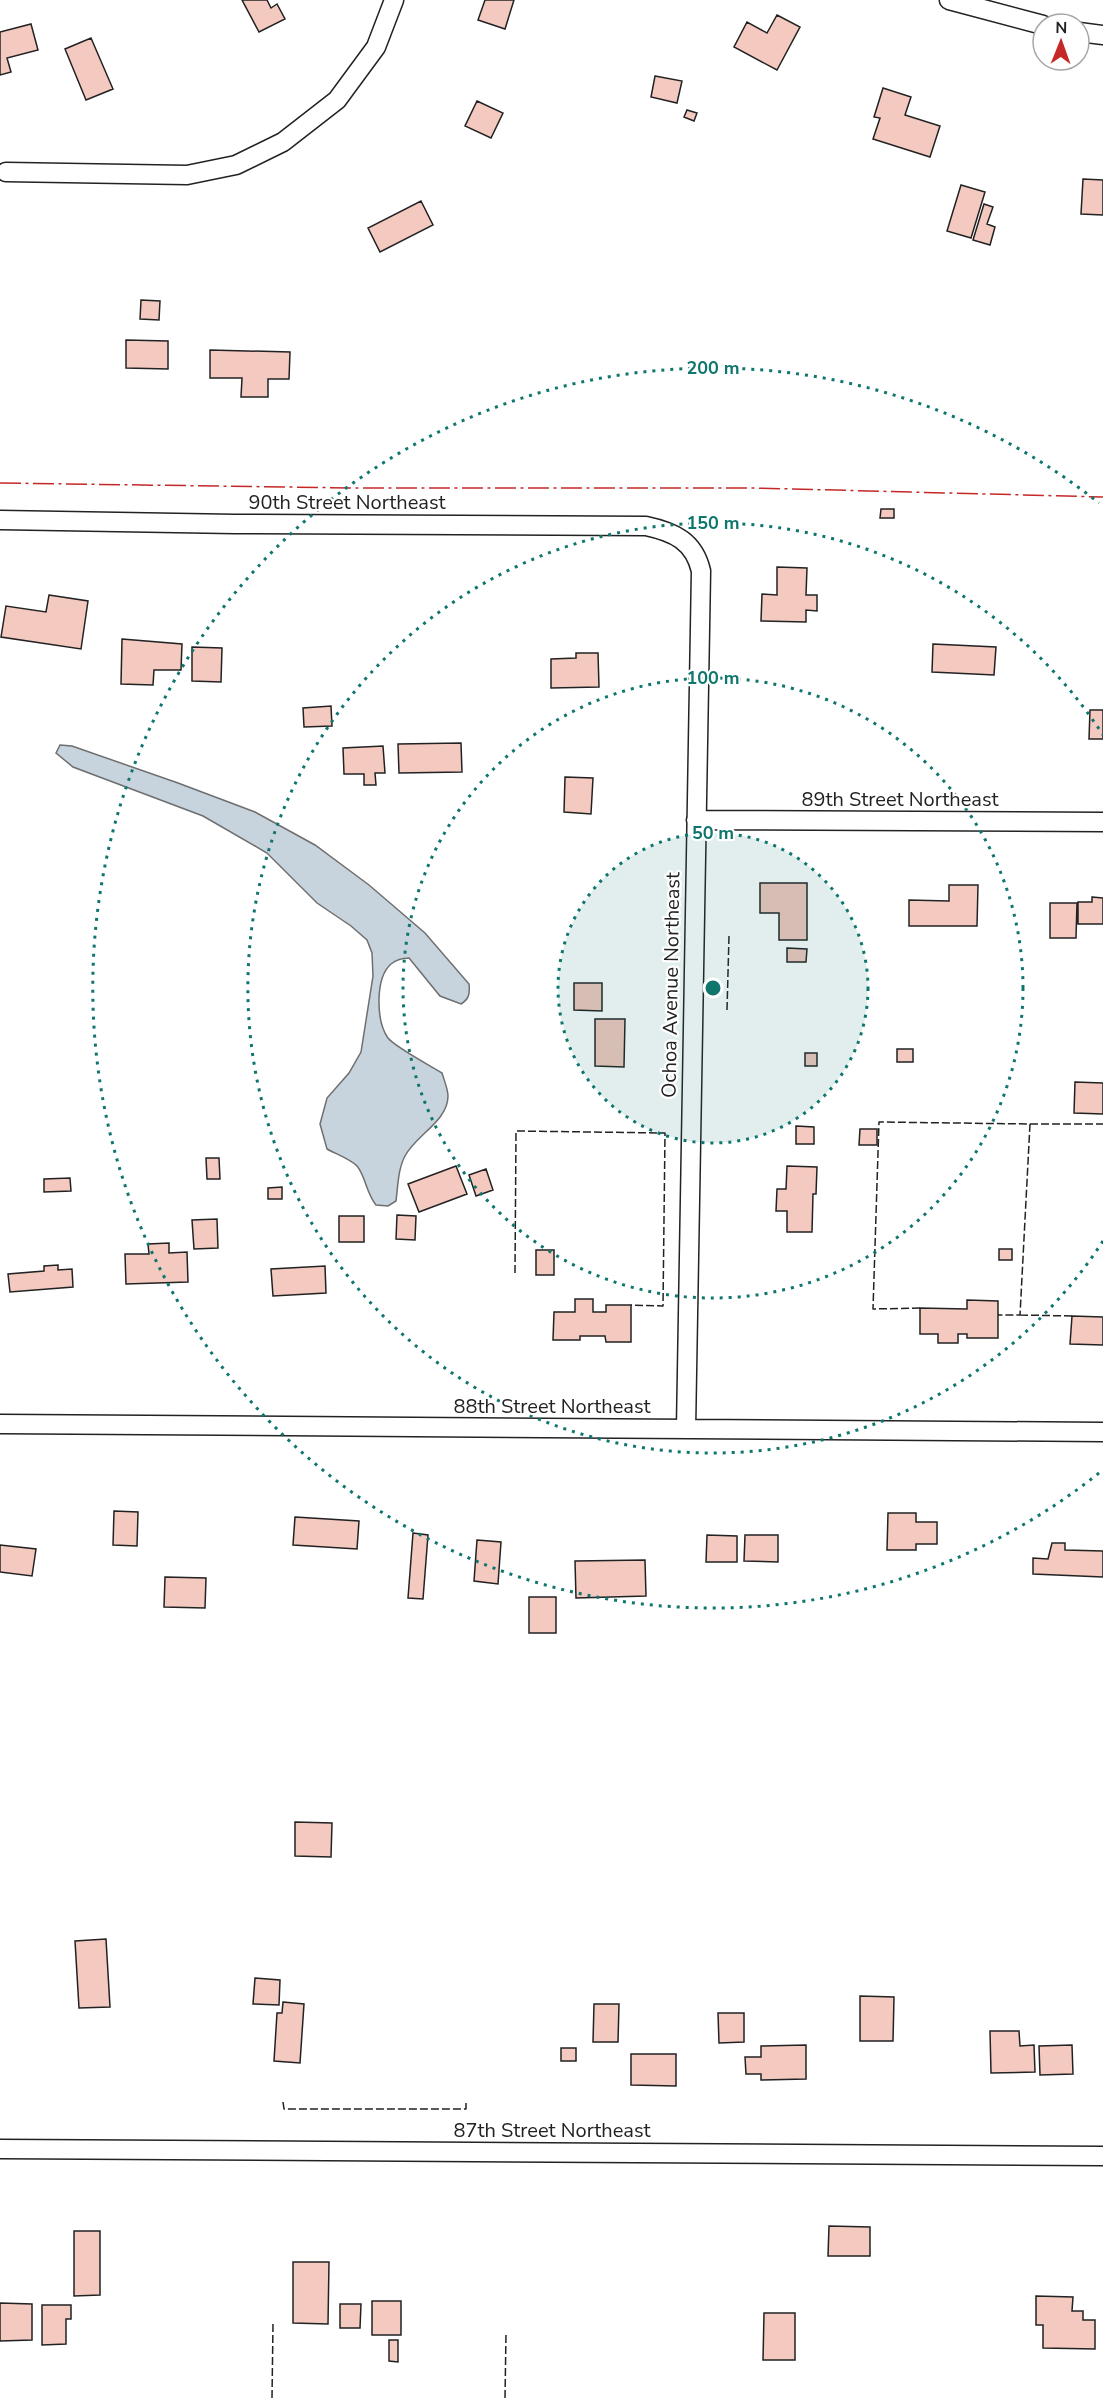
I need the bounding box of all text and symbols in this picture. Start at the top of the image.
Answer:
north arrow [1031,12,1091,72]
text: N [1055,17,1067,39]
text: 200 m [686,356,740,380]
street label: 90th Street Northeast [249,489,446,516]
text: 150 m [686,511,740,535]
text: 100 m [686,666,740,690]
street label: 89th Street Northeast [802,786,999,813]
text: 50 m [692,821,734,845]
street label: Ochoa Avenue Northeast [656,871,686,1098]
centre of rings [703,978,723,998]
street label: 88th Street Northeast [454,1393,651,1420]
street label: 87th Street Northeast [454,2117,651,2144]

